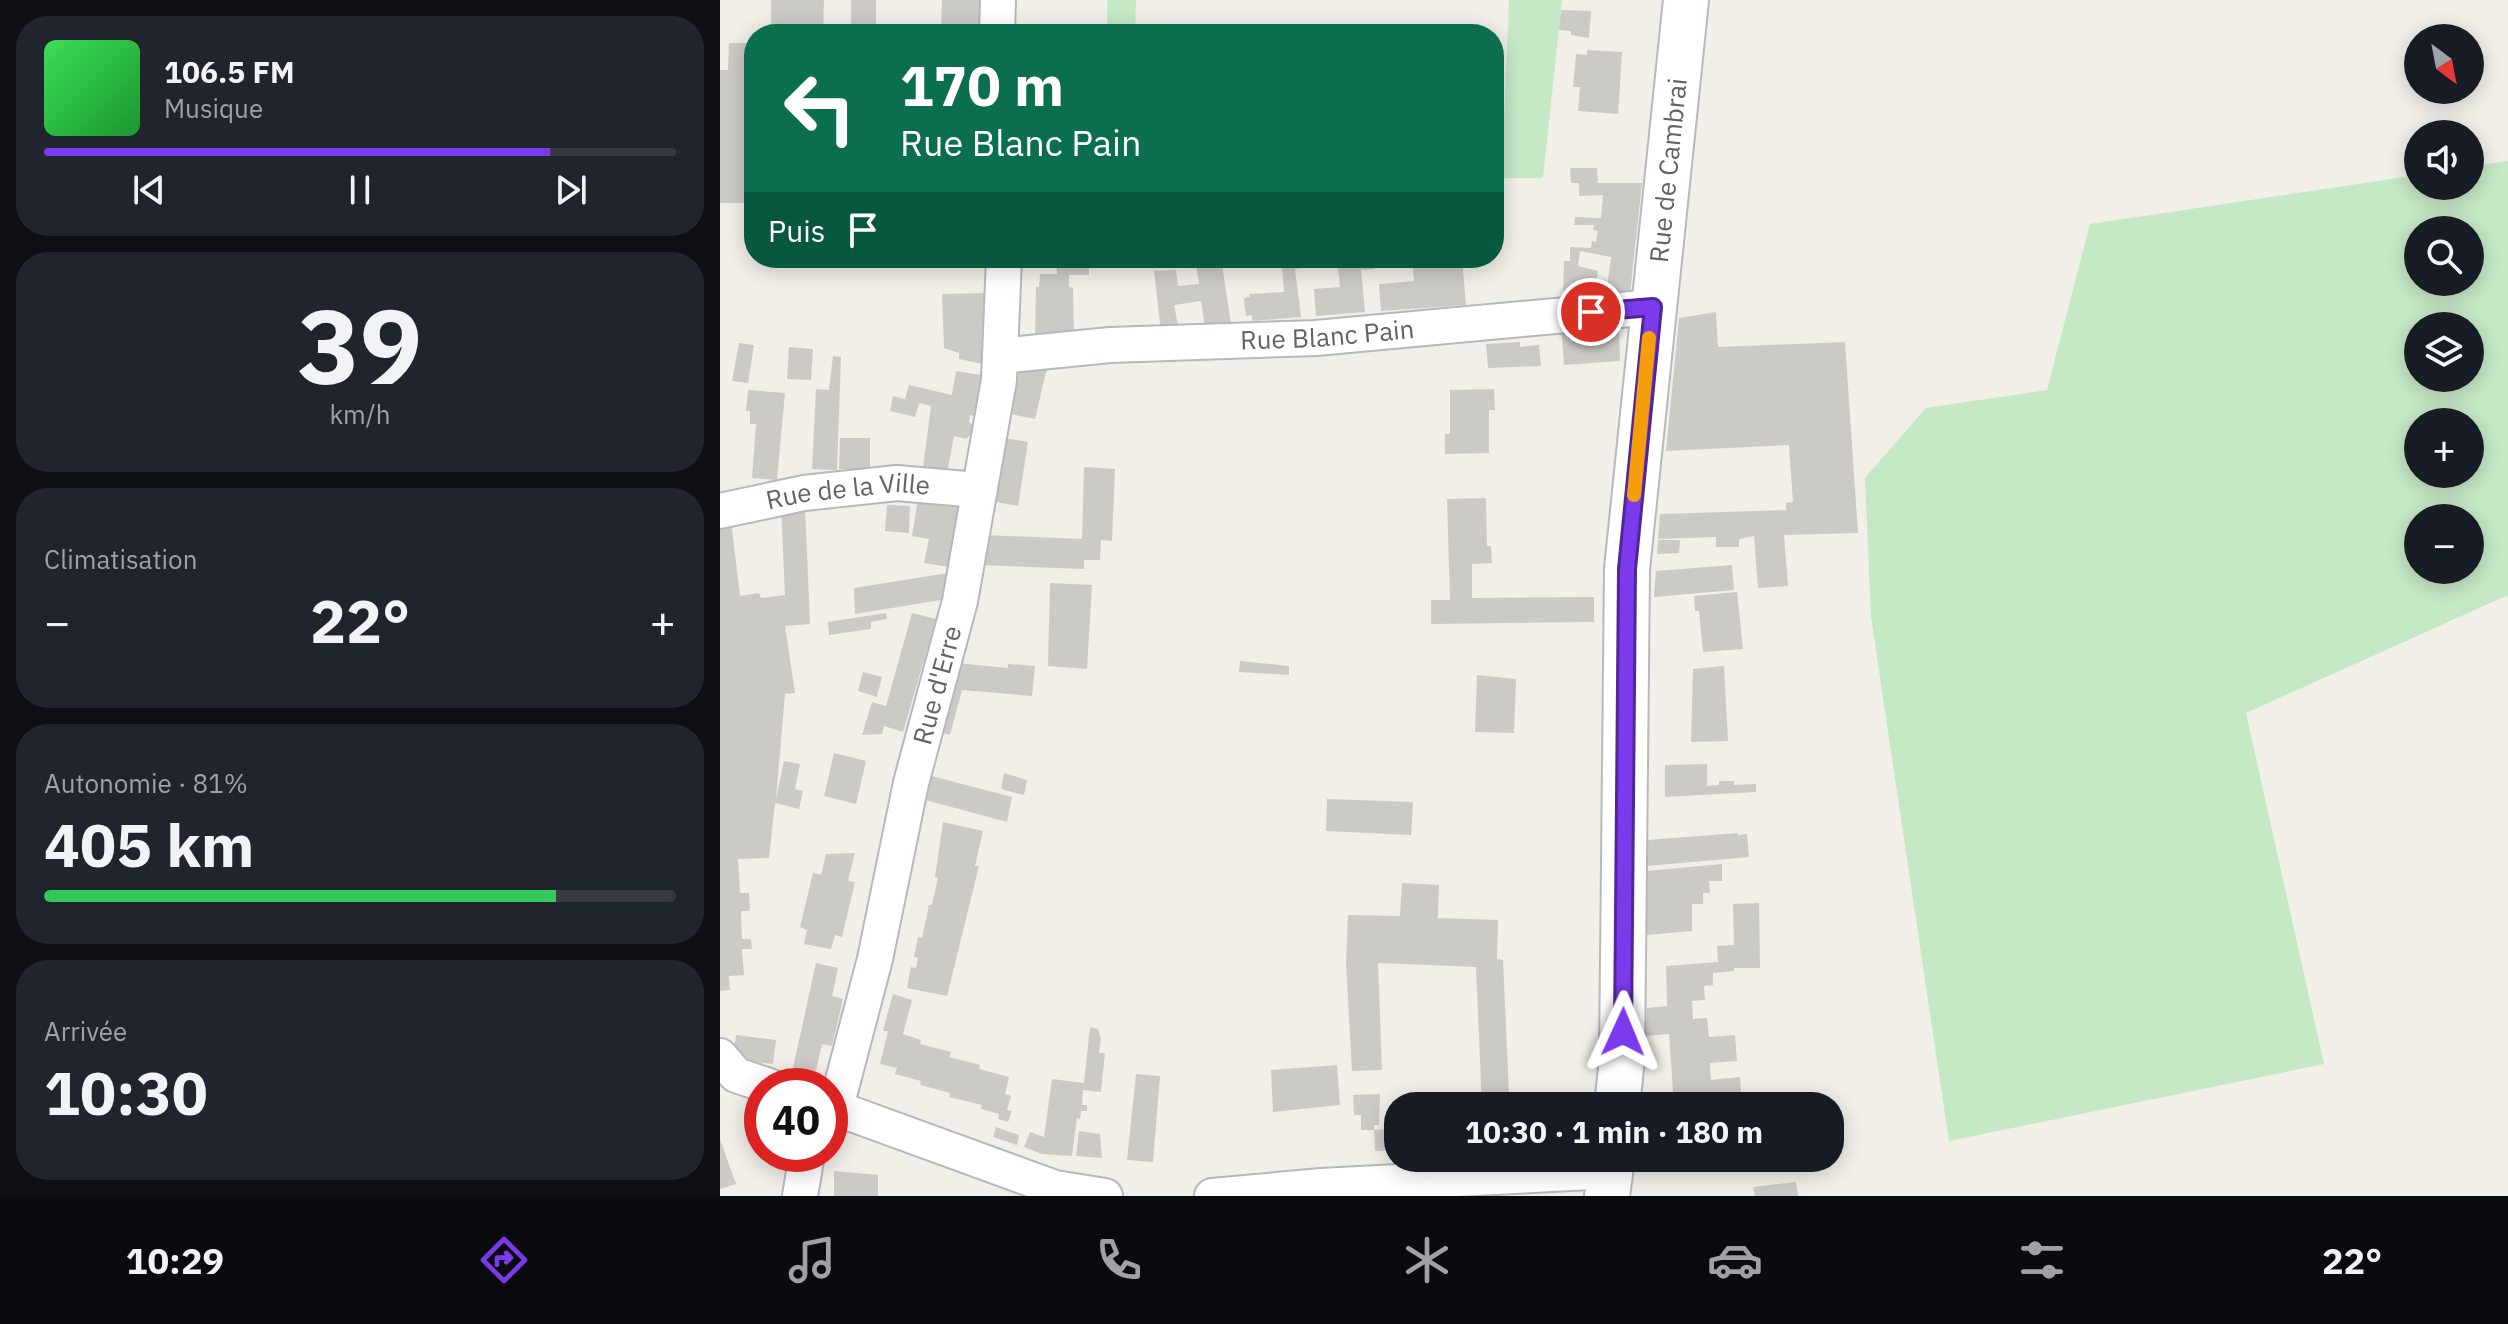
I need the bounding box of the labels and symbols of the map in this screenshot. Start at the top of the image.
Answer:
north arrow [2404,24,2484,104]
street label: Rue de Cambrai [1641,77,1694,264]
pin [1557,278,1625,346]
street label: Rue Blanc Pain [1240,311,1416,357]
street label: Rue de la Ville [763,465,932,517]
street label: Rue d'Erre [904,622,969,748]
position arrow [1581,990,1665,1074]
speed limit sign: 40 [744,1068,848,1172]

